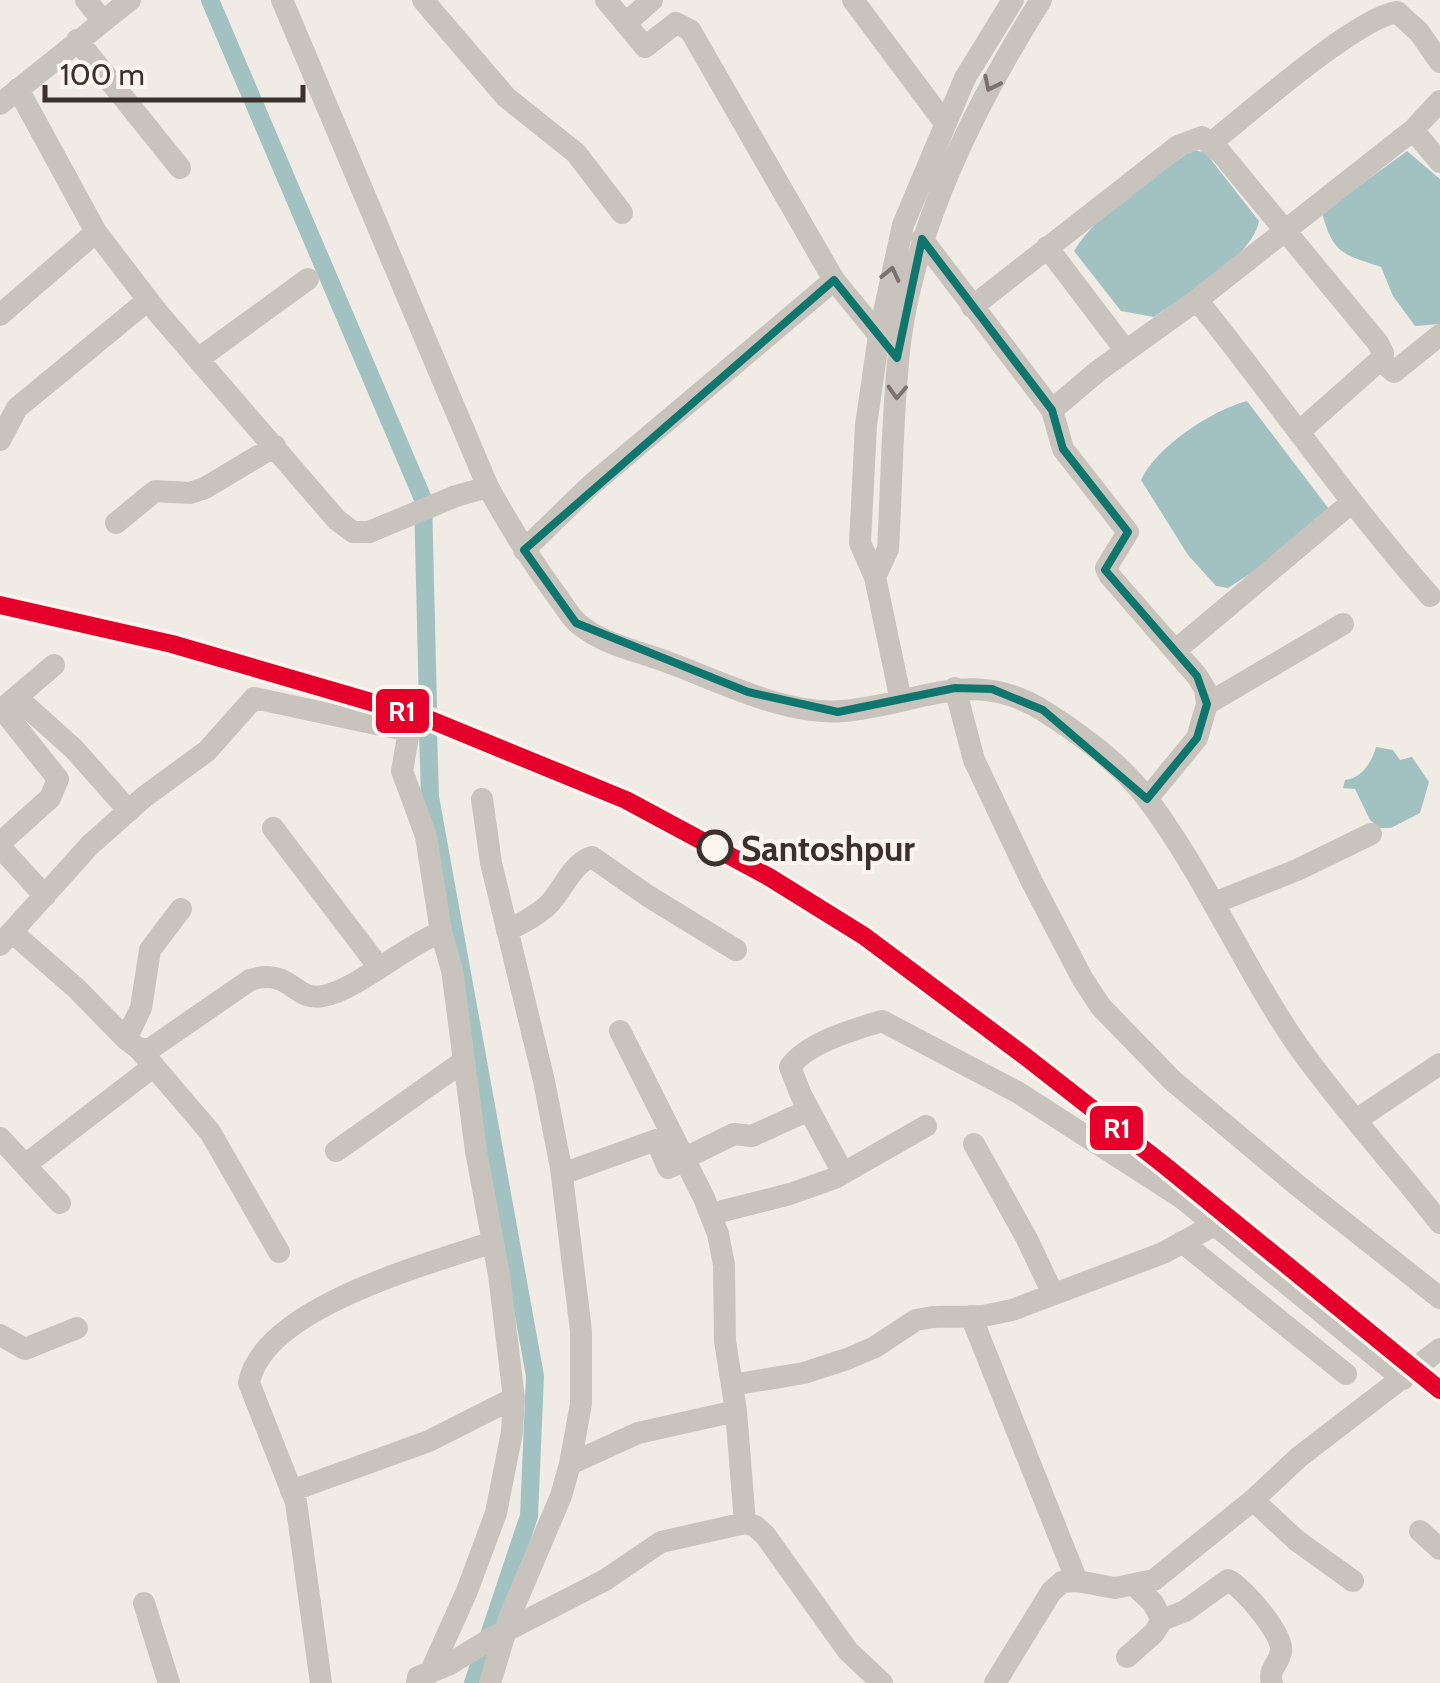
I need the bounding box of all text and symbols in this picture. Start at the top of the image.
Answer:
scale bar [45,40,302,102]
text: 100 m [60,56,145,93]
one-way arrow [984,74,1004,92]
one-way arrow [879,266,900,283]
one-way arrow [887,384,908,400]
line badge: R1 [374,687,431,735]
text: R1 [388,694,416,728]
place label: Santoshpur [741,827,915,870]
marker: Santoshpur [698,831,732,865]
line badge: R1 [1088,1104,1145,1152]
text: R1 [1103,1111,1131,1145]

